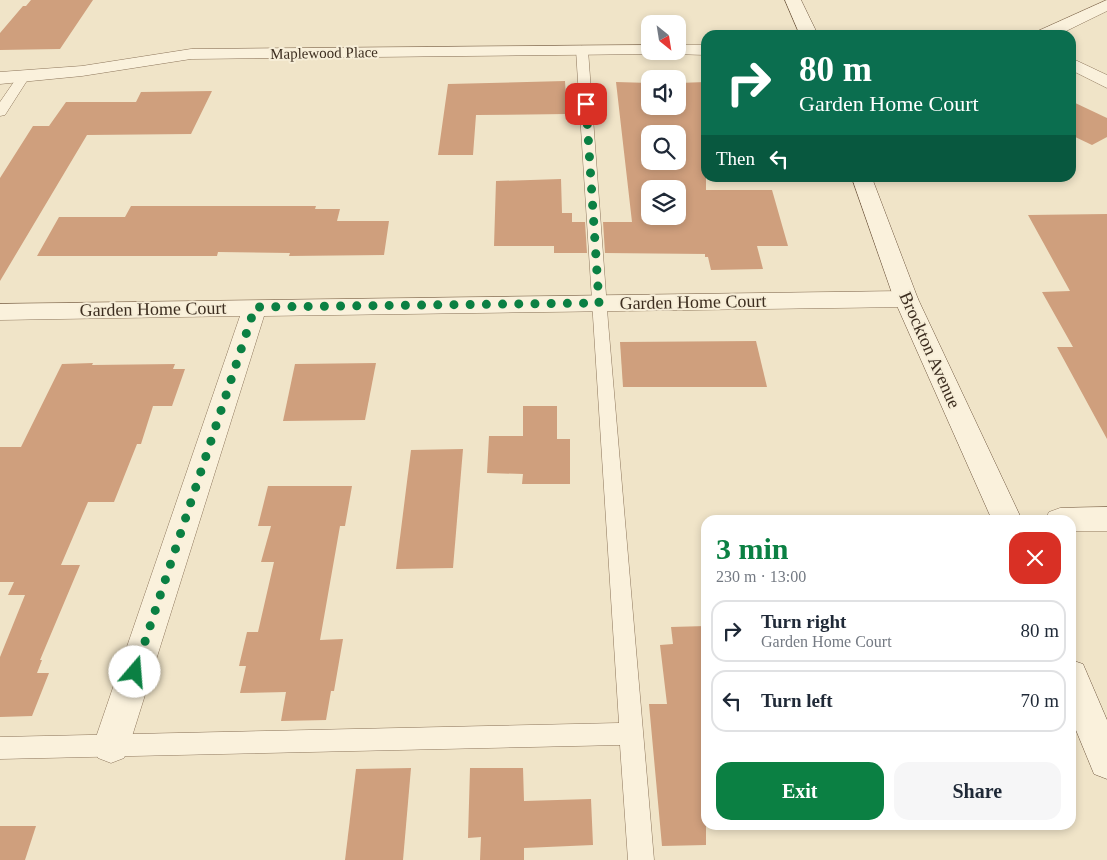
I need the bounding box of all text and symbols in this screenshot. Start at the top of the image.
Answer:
north arrow [641,15,686,60]
map controls [641,15,686,225]
street label: Maplewood Place [270,44,378,62]
icon: right [716,50,781,115]
text: 80 m [799,50,872,89]
button: sound [641,70,686,115]
pin [565,83,607,125]
icon: arrive [572,90,600,118]
text: Garden Home Court [799,91,979,116]
button: search [641,125,686,170]
icon: left [765,145,793,173]
text: Then [716,148,755,169]
button: layers [641,180,686,225]
street label: Brockton Avenue [895,289,965,411]
street label: Garden Home Court [619,291,767,313]
street label: Garden Home Court [79,298,227,320]
text: 3 min [716,532,789,565]
button: close [1009,532,1061,584]
text: 230 m · 13:00 [716,568,806,585]
text: Turn right [761,611,846,632]
icon: right [718,617,746,645]
text: 80 m [1020,620,1059,641]
text: Garden Home Court [761,633,892,650]
position arrow [108,645,160,697]
icon: left [718,687,746,715]
text: Turn left [761,690,833,711]
text: 70 m [1020,690,1059,711]
button: Exit [716,762,884,820]
button: Share [894,762,1061,820]

